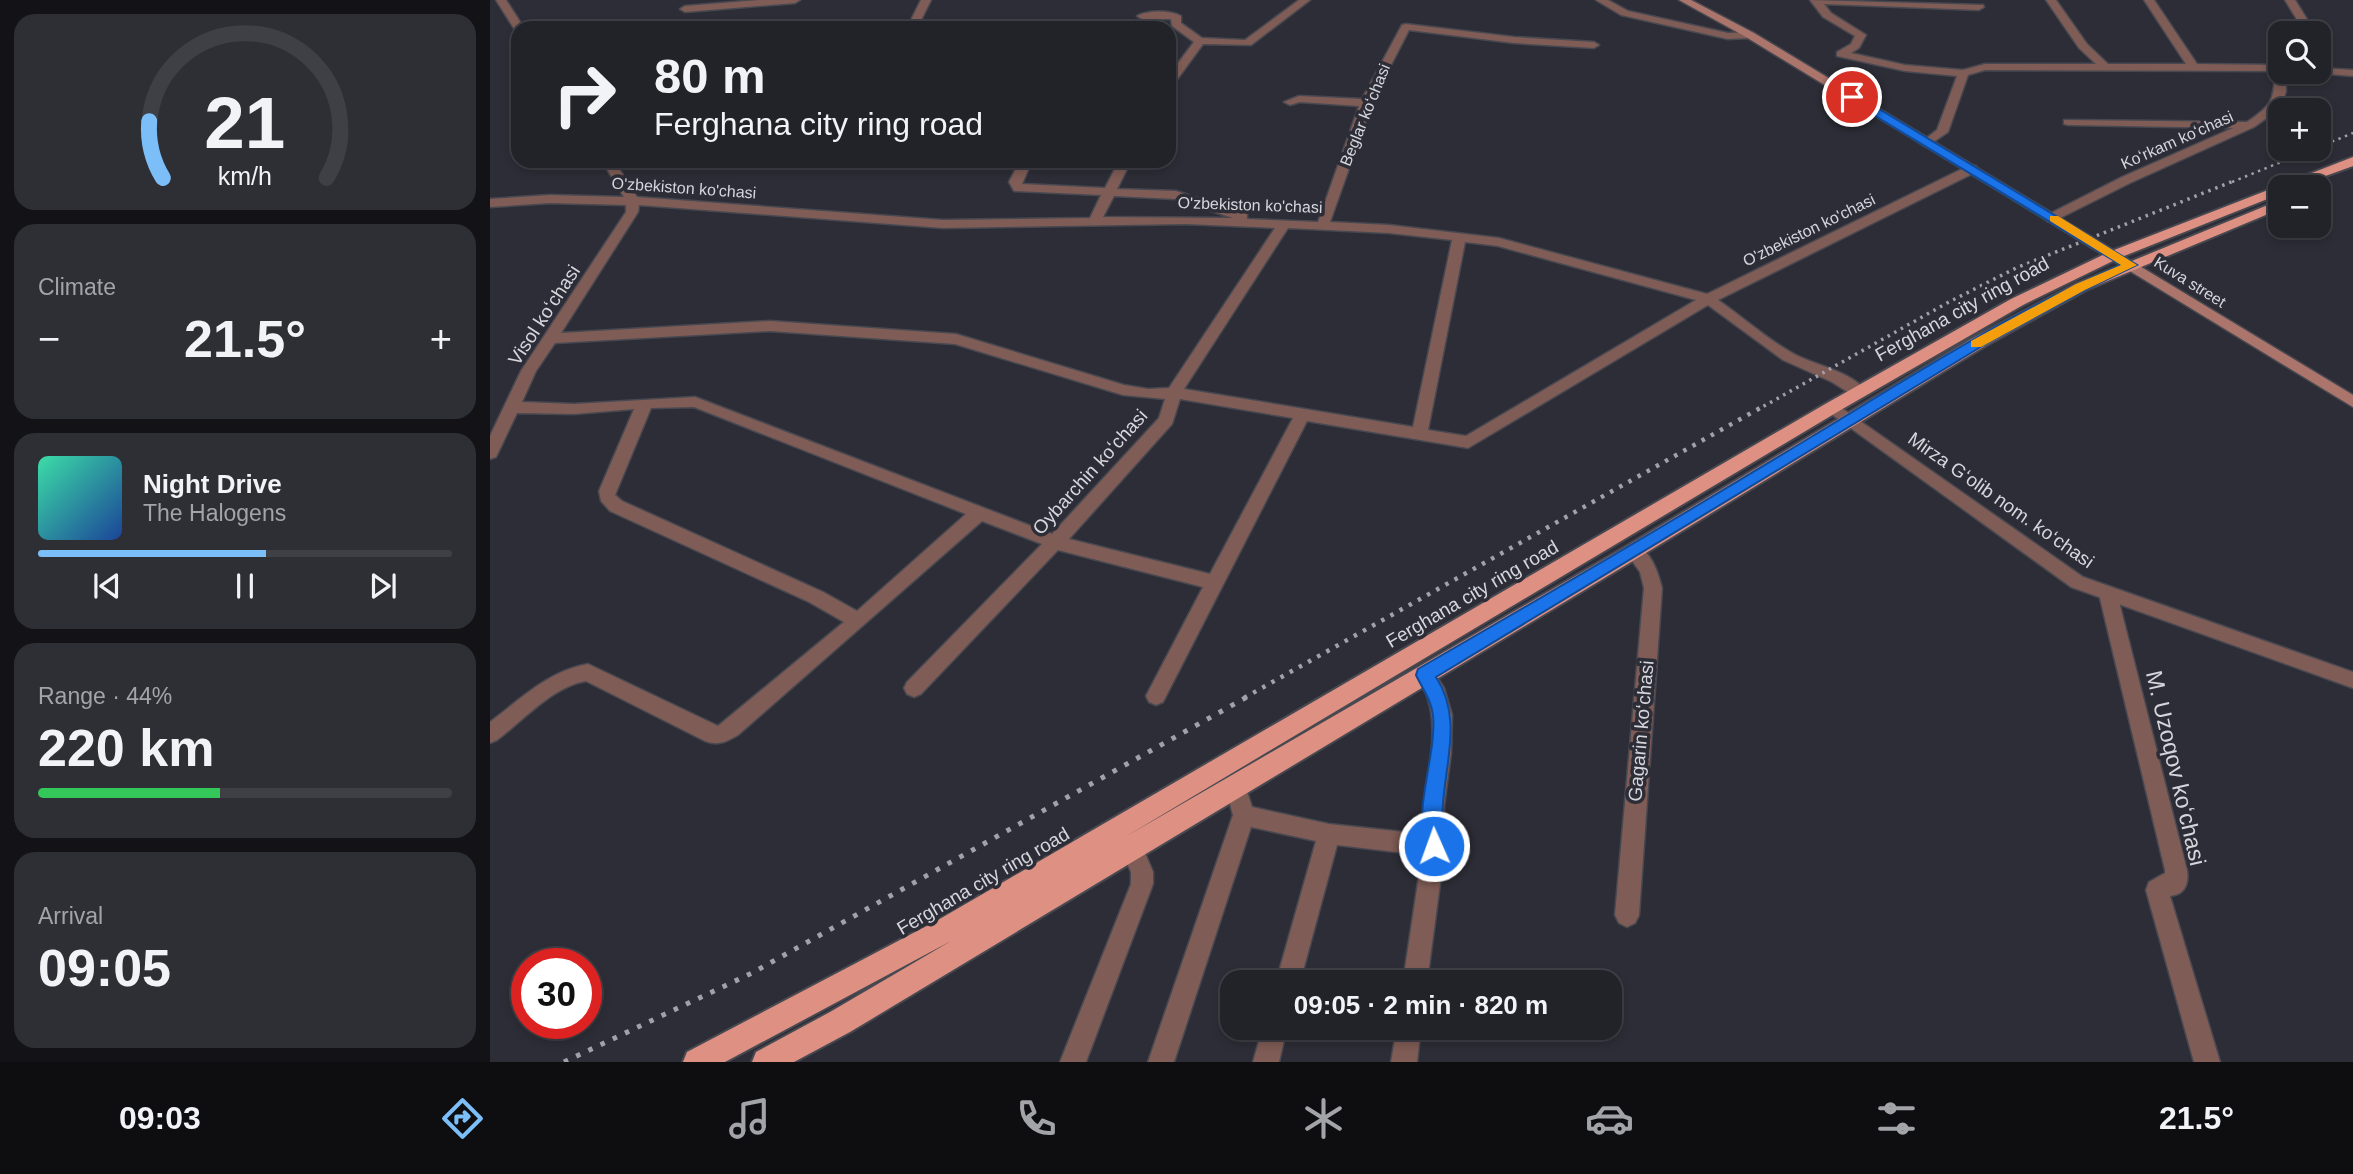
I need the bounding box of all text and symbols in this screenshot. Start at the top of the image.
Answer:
map controls [2268,21,2331,238]
button: search [2268,21,2331,84]
icon: right [539,49,630,140]
text: 80 m [654,49,766,103]
street label: Beglar koʻchasi [1337,62,1393,168]
pin [1822,67,1882,127]
icon: arrive [1833,78,1871,116]
text: 21 [205,82,285,163]
button: + [2268,98,2331,161]
text: Ferghana city ring road [654,106,983,142]
street label: Koʻrkam koʻchasi [2118,108,2236,172]
text: km/h [218,162,272,190]
street label: O'zbekiston ko'chasi [611,174,757,202]
button: − [2268,175,2331,238]
street label: O'zbekiston ko'chasi [1740,191,1878,269]
street label: O'zbekiston ko'chasi [1177,194,1323,216]
street label: Ferghana city ring road [1871,252,2053,366]
street label: Kuva street [2151,253,2229,311]
street label: Visol koʻchasi [504,261,584,369]
text: Climate [38,274,116,300]
text: 21.5° [184,310,306,368]
text: − [38,318,60,360]
text: + [430,318,452,360]
street label: Oybarchin koʻchasi [1028,405,1152,539]
street label: Mirza G‘olib nom. ko‘chasi [1904,428,2098,572]
text: Night Drive [143,469,282,499]
text: The Halogens [143,500,286,526]
street label: Ferghana city ring road [1382,536,1562,652]
icon: previous [88,567,126,605]
icon: pause [226,567,264,605]
icon: next [364,567,402,605]
street label: Gagarin koʻchasi [1624,660,1658,802]
street label: M. Uzoqov koʻchasi [2141,668,2211,868]
text: Range · 44% [38,683,172,709]
text: 220 km [38,719,214,777]
position arrow [1397,809,1471,883]
street label: Ferghana city ring road [893,823,1073,939]
text: Arrival [38,903,103,929]
text: 09:05 [38,939,171,997]
speed limit sign: 30 [511,948,602,1039]
text: 09:05 · 2 min · 820 m [1294,990,1548,1020]
icon: directions [438,1094,487,1143]
icon: music [725,1094,774,1143]
icon: phone [1012,1094,1061,1143]
icon: climate [1299,1094,1348,1143]
icon: car [1585,1094,1634,1143]
icon: filters [1872,1094,1921,1143]
text: 09:03 [119,1100,201,1136]
text: 21.5° [2159,1100,2234,1136]

